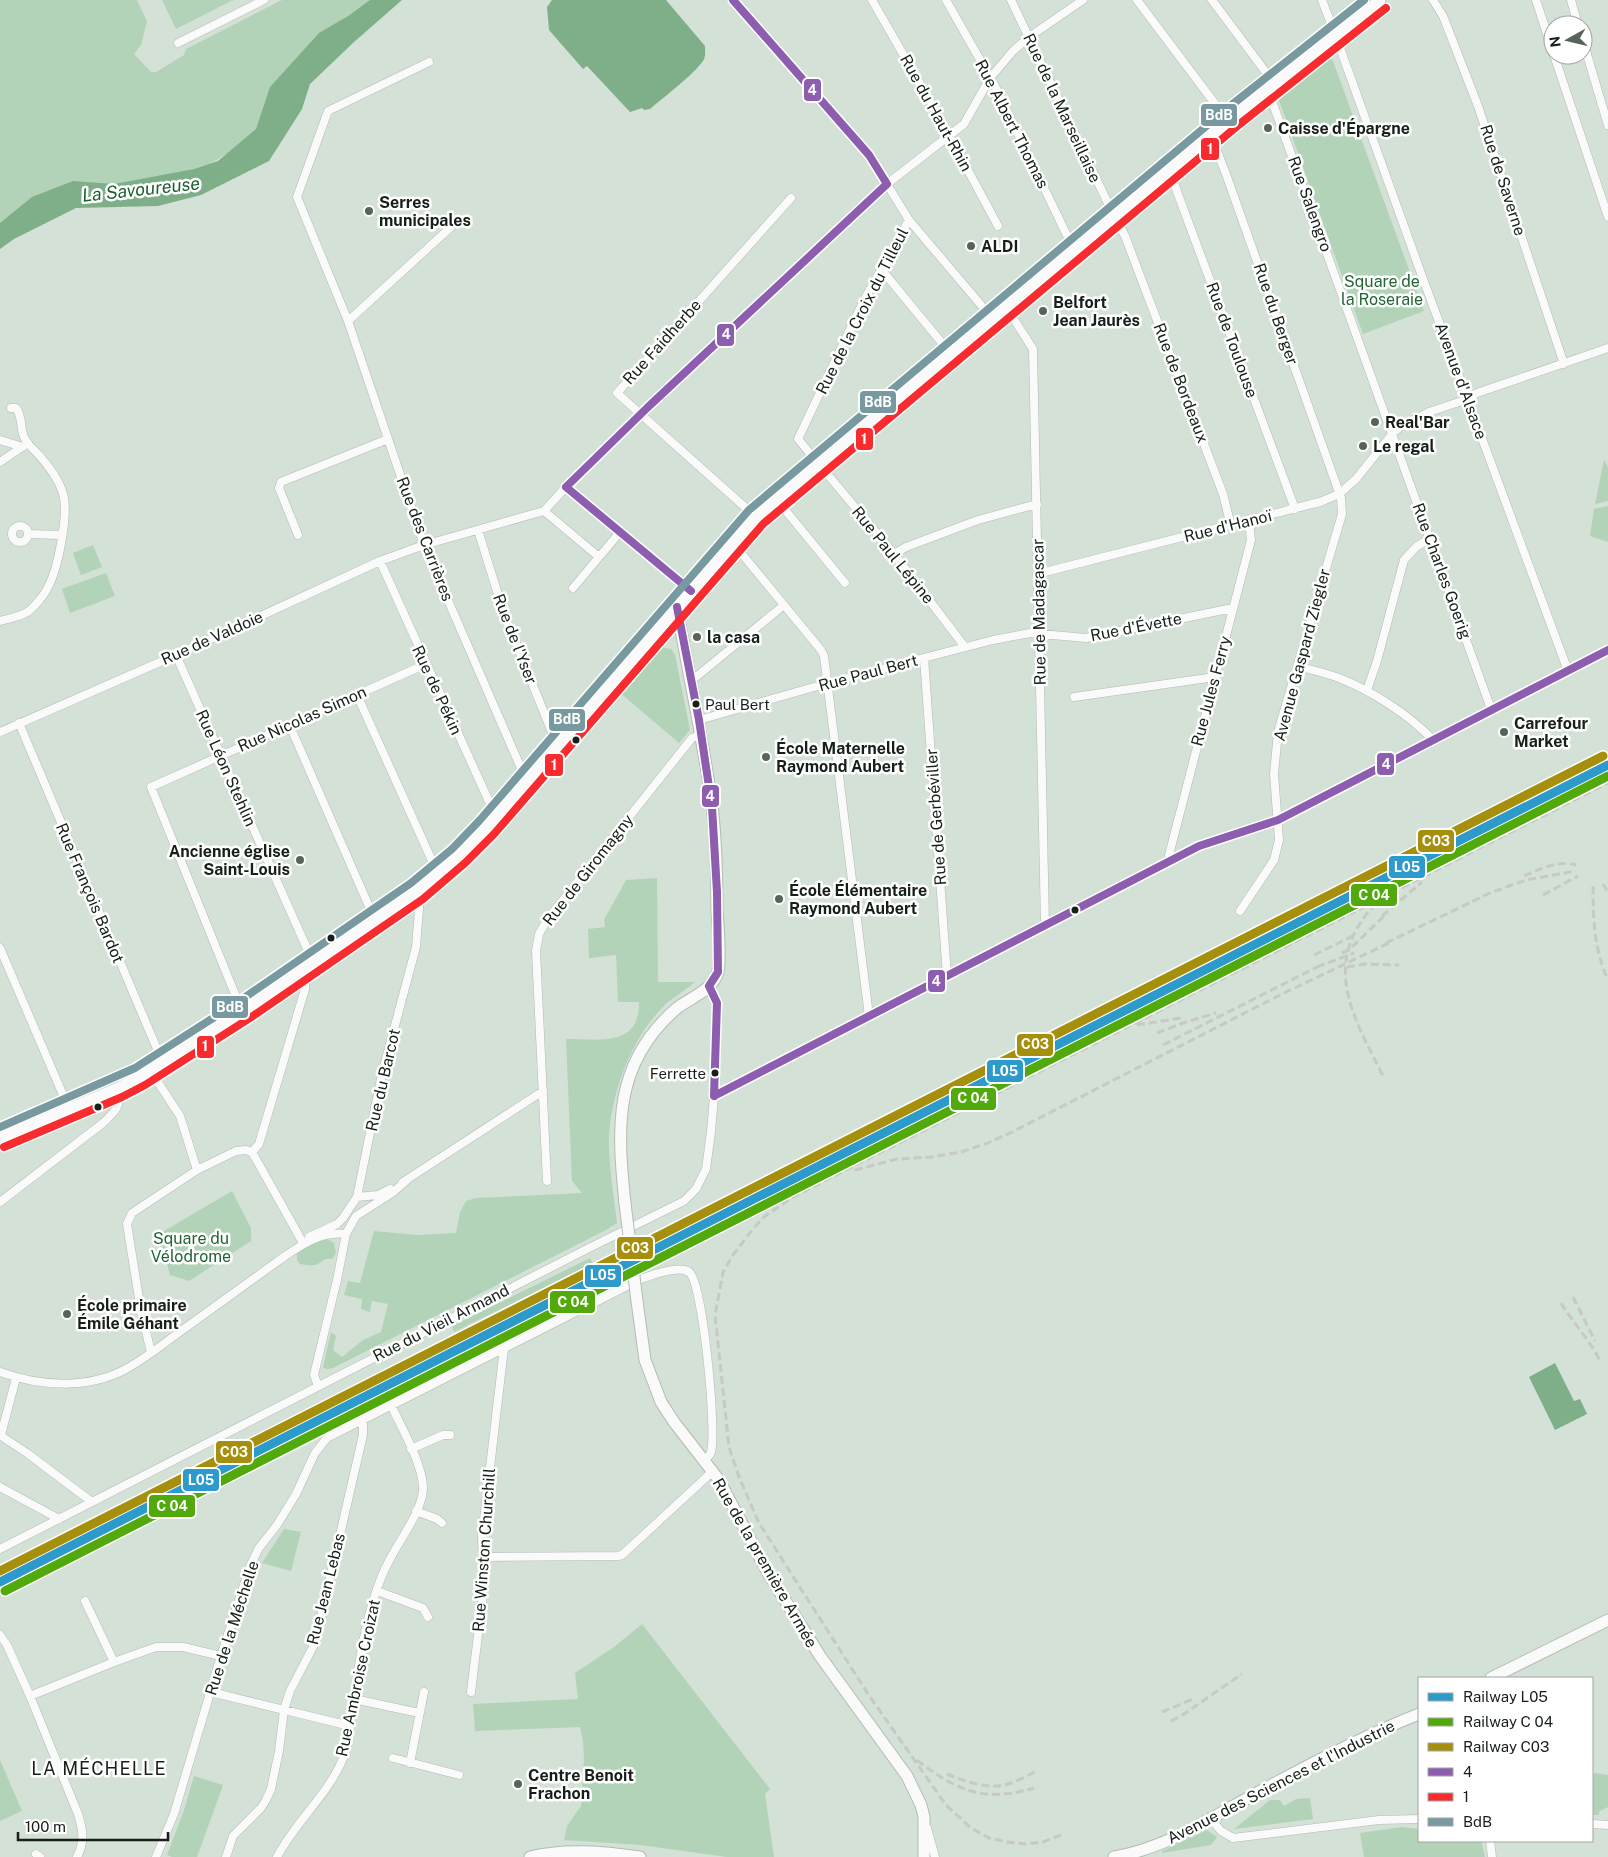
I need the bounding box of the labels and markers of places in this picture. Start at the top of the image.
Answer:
place label: Caisse d'Épargne [1278,118,1410,138]
marker: Caisse d'Épargne [1262,122,1274,134]
place label: Serres municipales [379,193,471,230]
marker: Serres municipales [363,205,375,217]
place label: ALDI [981,237,1018,256]
marker: ALDI [965,240,977,252]
place label: Belfort Jean Jaurès [1053,293,1140,330]
marker: Belfort Jean Jaurès [1037,305,1049,317]
place label: Real'Bar [1385,413,1450,432]
marker: Real'Bar [1369,416,1381,428]
place label: Le regal [1373,437,1435,456]
marker: Le regal [1357,440,1369,452]
place label: la casa [707,628,760,647]
marker: la casa [691,631,703,643]
place label: Paul Bert [705,696,770,713]
marker: Paul Bert [691,699,701,709]
place label: Carrefour Market [1514,714,1589,751]
marker: Carrefour Market [1498,726,1510,738]
unlabelled marker [571,735,581,745]
place label: École Maternelle Raymond Aubert [776,738,905,776]
marker: École Maternelle Raymond Aubert [760,751,772,763]
place label: Ancienne église Saint-Louis [169,842,290,879]
marker: Ancienne église Saint-Louis [294,854,306,866]
place label: École Élémentaire Raymond Aubert [789,880,927,918]
marker: École Élémentaire Raymond Aubert [773,893,785,905]
unlabelled marker [1070,905,1080,915]
unlabelled marker [326,933,336,943]
place label: Ferrette [650,1065,706,1082]
marker: Ferrette [710,1068,720,1078]
unlabelled marker [93,1102,103,1112]
place label: École primaire Émile Géhant [77,1295,187,1333]
marker: École primaire Émile Géhant [61,1308,73,1320]
place label: Centre Benoit Frachon [528,1766,634,1803]
marker: Centre Benoit Frachon [512,1778,524,1790]

